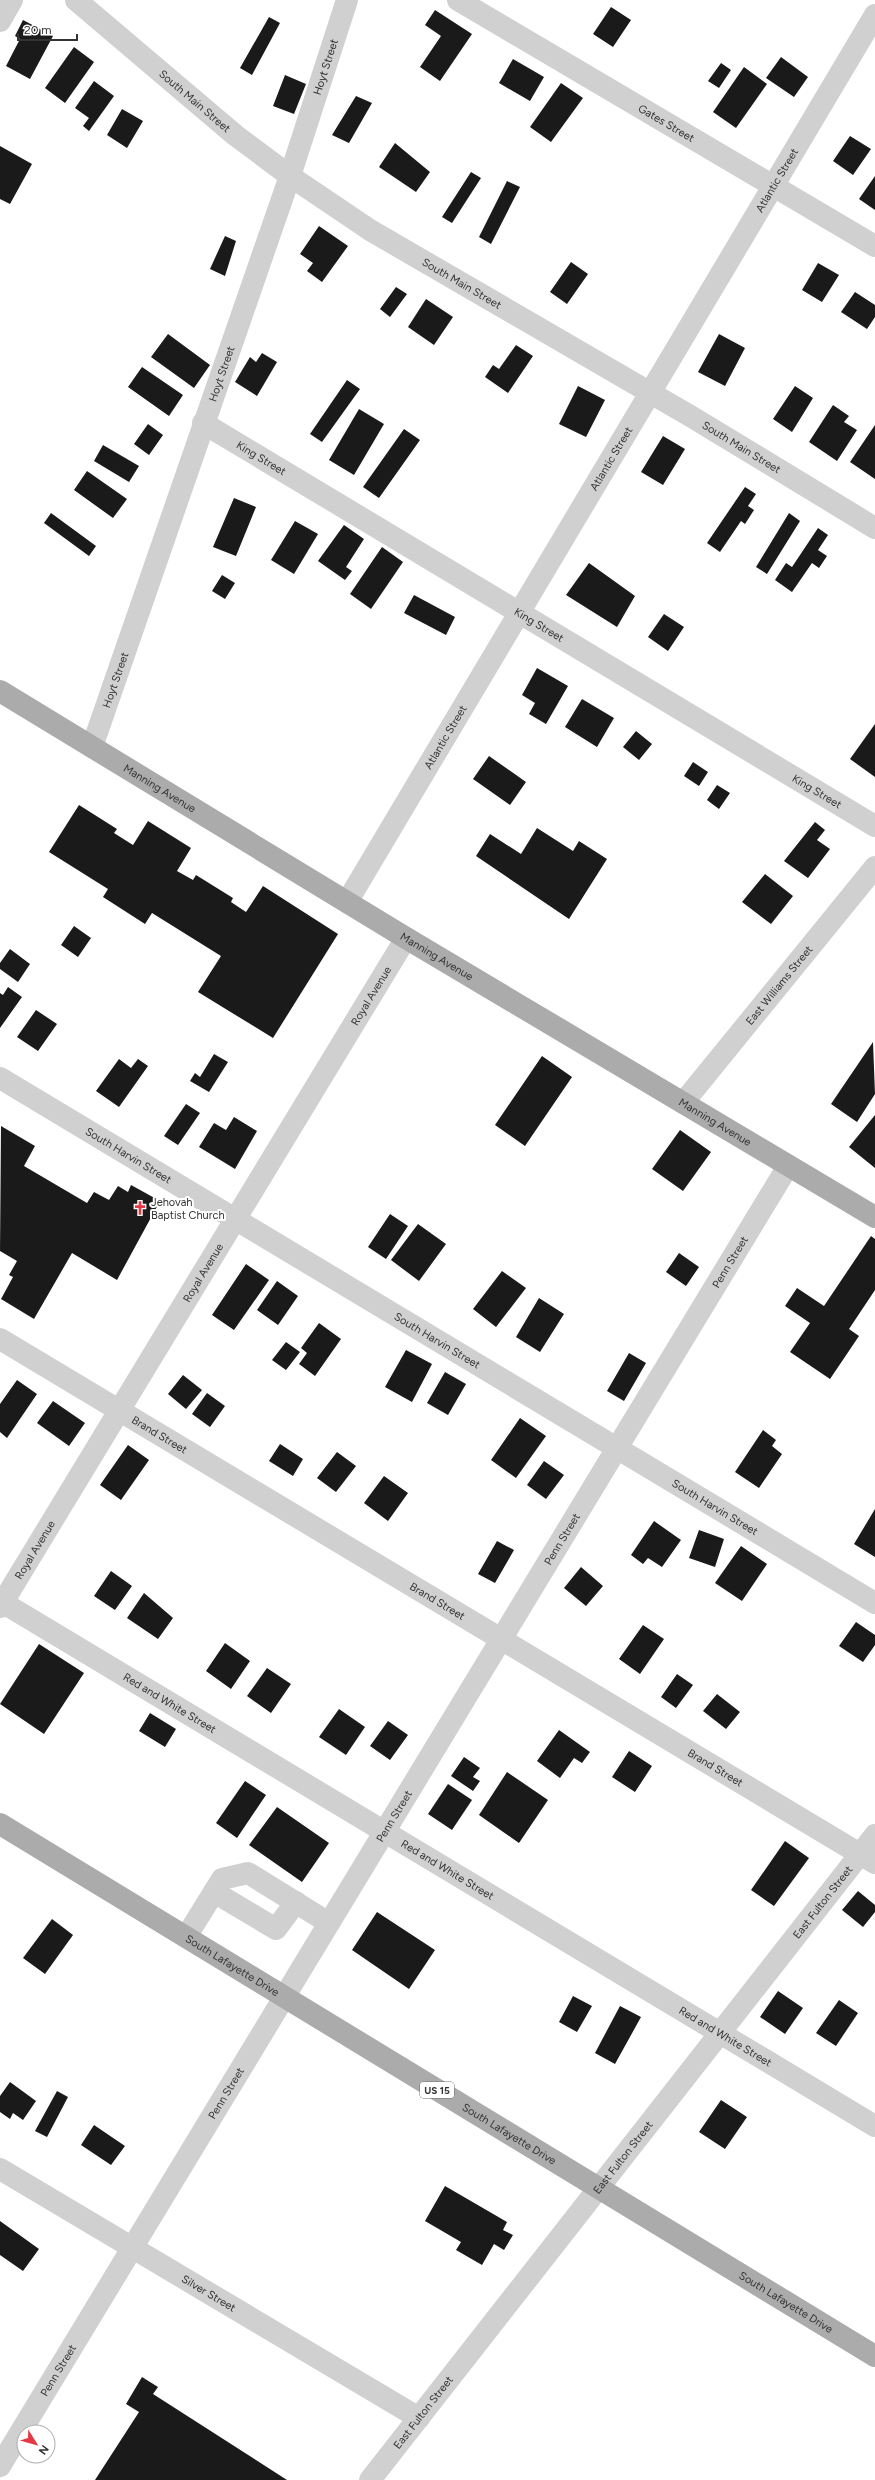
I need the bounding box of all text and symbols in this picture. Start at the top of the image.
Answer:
scale bar [18,16,77,42]
text: 20 m [24,23,52,37]
street label: Hoyt Street [311,37,341,97]
street label: South Main Street [156,67,233,135]
street label: Gates Street [636,102,697,145]
street label: Atlantic Street [753,146,801,215]
street label: South Main Street [420,256,504,312]
street label: Hoyt Street [206,344,238,404]
street label: South Main Street [700,419,783,476]
street label: Atlantic Street [587,425,635,493]
street label: King Street [234,439,288,478]
street label: King Street [512,605,566,645]
street label: Hoyt Street [100,651,131,710]
street label: Atlantic Street [422,703,470,772]
street label: Manning Avenue [121,762,198,816]
street label: King Street [790,772,844,812]
street label: Manning Avenue [398,930,475,983]
street label: East Williams Street [743,943,815,1028]
street label: Royal Avenue [348,964,394,1028]
street label: Manning Avenue [676,1096,754,1149]
street label: South Harvin Street [83,1125,174,1186]
place label: Jehovah Baptist Church [151,1196,225,1222]
church icon: Jehovah Baptist Church [132,1200,148,1216]
street label: Penn Street [710,1234,751,1290]
street label: Royal Avenue [180,1241,226,1305]
street label: South Harvin Street [392,1310,482,1372]
street label: Brand Street [129,1413,189,1457]
street label: South Harvin Street [670,1477,760,1538]
street label: Penn Street [542,1511,583,1567]
street label: Royal Avenue [12,1518,58,1582]
street label: Brand Street [407,1580,467,1623]
street label: Red and White Street [121,1670,218,1736]
street label: Brand Street [685,1746,745,1789]
street label: Penn Street [374,1788,415,1845]
street label: Red and White Street [399,1837,496,1903]
street label: East Fulton Street [790,1863,855,1941]
street label: South Lafayette Drive [183,1932,281,1999]
street label: Red and White Street [676,2004,774,2070]
street label: Penn Street [206,2065,247,2122]
road number: US 15 [420,2082,454,2098]
street label: South Lafayette Drive [460,2101,558,2168]
street label: East Fulton Street [591,2118,656,2196]
street label: South Lafayette Drive [737,2269,835,2336]
street label: Silver Street [179,2272,238,2315]
street label: Penn Street [38,2342,79,2399]
street label: East Fulton Street [391,2374,456,2452]
north arrow [16,2424,56,2464]
text: N [36,2442,51,2457]

